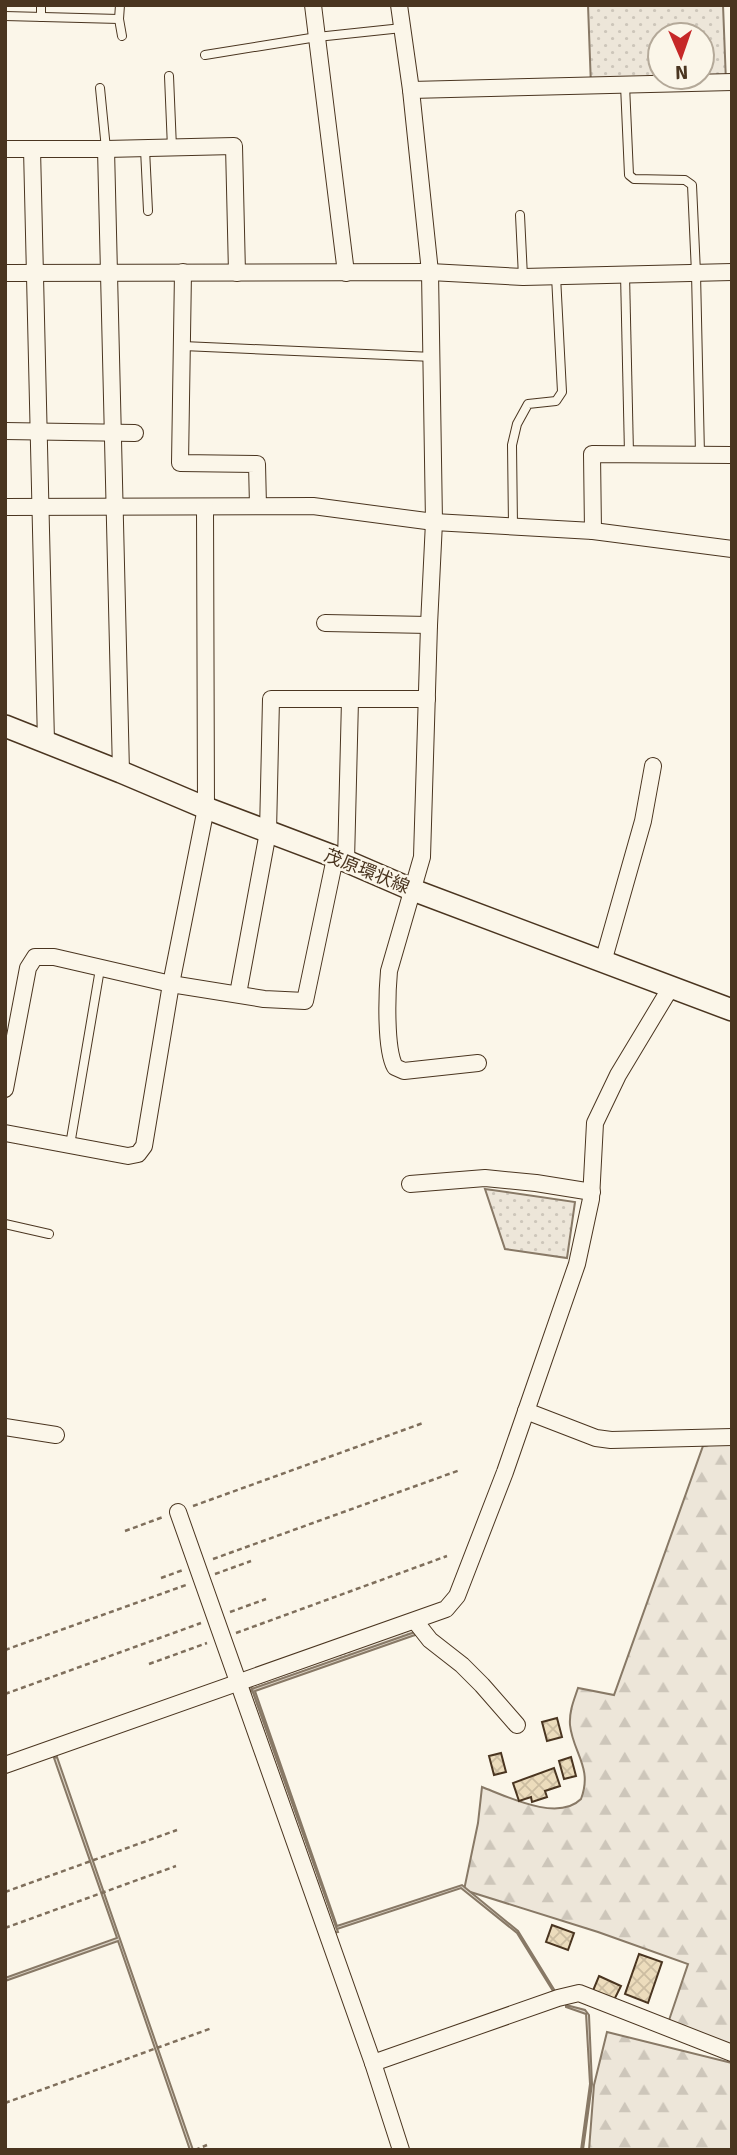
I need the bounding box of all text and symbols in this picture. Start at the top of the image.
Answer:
north arrow [646,21,716,91]
text: N [675,60,689,84]
street label: 茂原環状線 [321,844,413,898]

